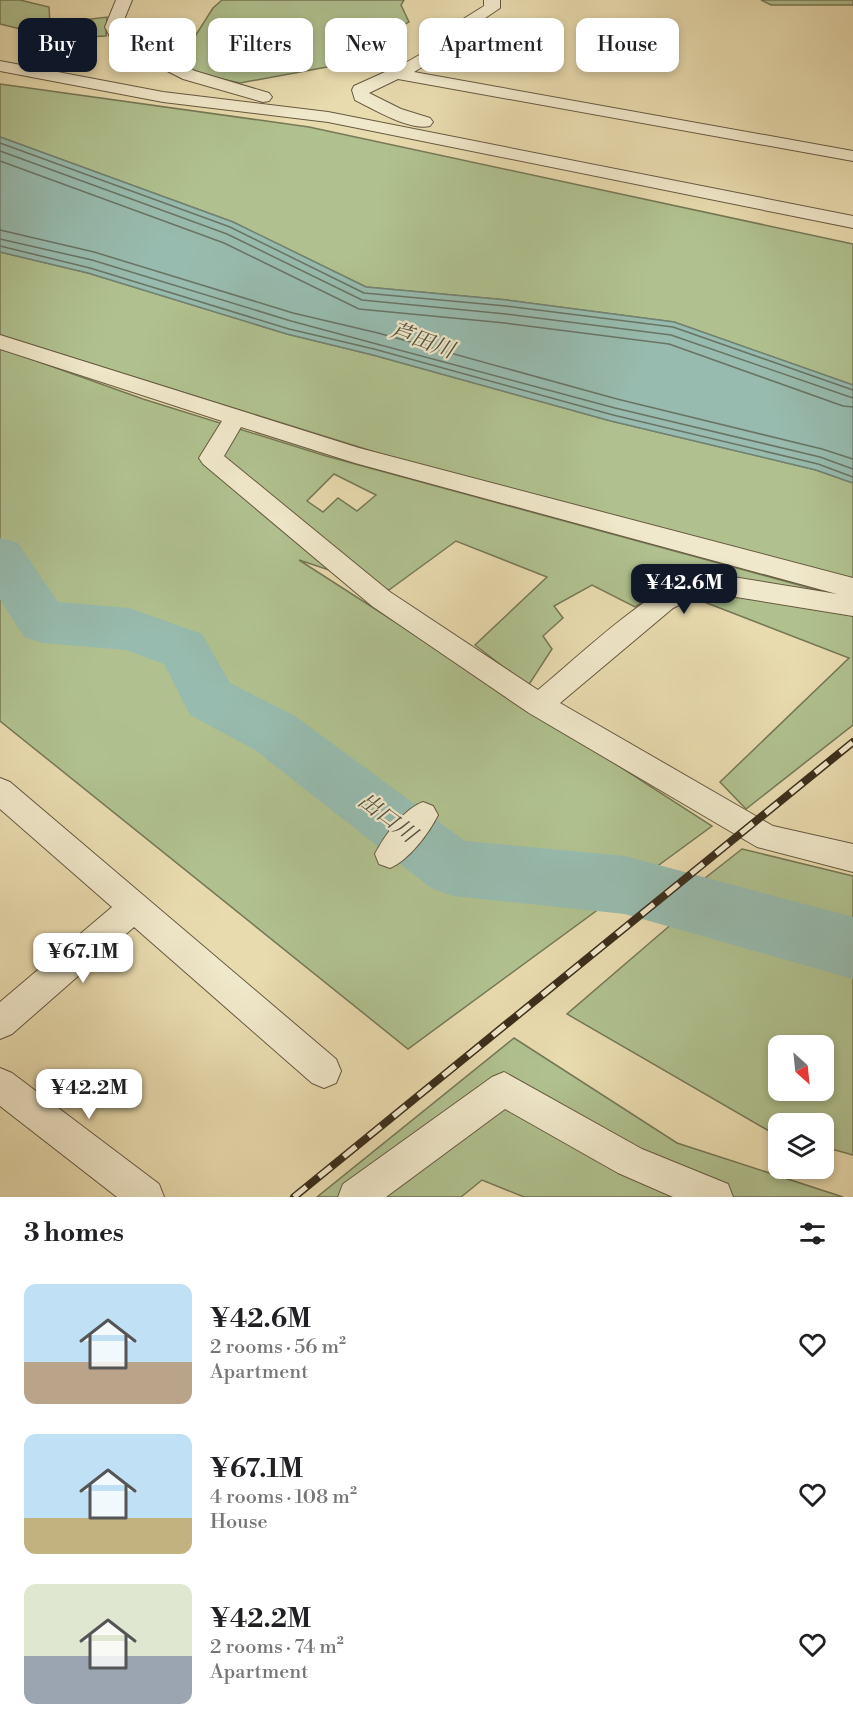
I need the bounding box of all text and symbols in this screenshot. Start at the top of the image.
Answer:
chip: Buy [18,18,97,72]
chip: Rent [109,18,196,72]
chip: Filters [208,18,313,72]
chip: New [325,18,407,72]
chip: Apartment [419,18,564,72]
chip: House [576,18,679,72]
water label: 芦田川 [386,317,459,366]
pin: ¥42.6M [635,564,733,615]
text: ¥42.6M [645,571,723,596]
water label: 出口川 [353,787,423,850]
pin: ¥67.1M [34,933,132,984]
text: ¥67.1M [47,940,119,965]
north arrow [768,1035,834,1101]
map controls [768,1035,834,1179]
pin: ¥42.2M [40,1069,138,1120]
text: ¥42.2M [50,1076,128,1101]
button: layers [768,1113,834,1179]
text: 3 homes [24,1217,124,1249]
icon: filters [796,1217,829,1250]
text: ¥42.6M [210,1303,311,1335]
icon: home [72,1308,144,1380]
icon: heart [796,1328,829,1361]
text: 2 rooms · 56 m² [210,1335,346,1360]
text: Apartment [210,1360,308,1385]
text: ¥67.1M [210,1453,303,1485]
icon: home [72,1458,144,1530]
icon: heart [796,1478,829,1511]
text: 4 rooms · 108 m² [210,1485,357,1510]
text: House [210,1510,268,1535]
text: ¥42.2M [210,1603,311,1635]
icon: home [72,1608,144,1680]
icon: heart [796,1628,829,1661]
text: 2 rooms · 74 m² [210,1635,344,1660]
text: Apartment [210,1660,308,1685]

